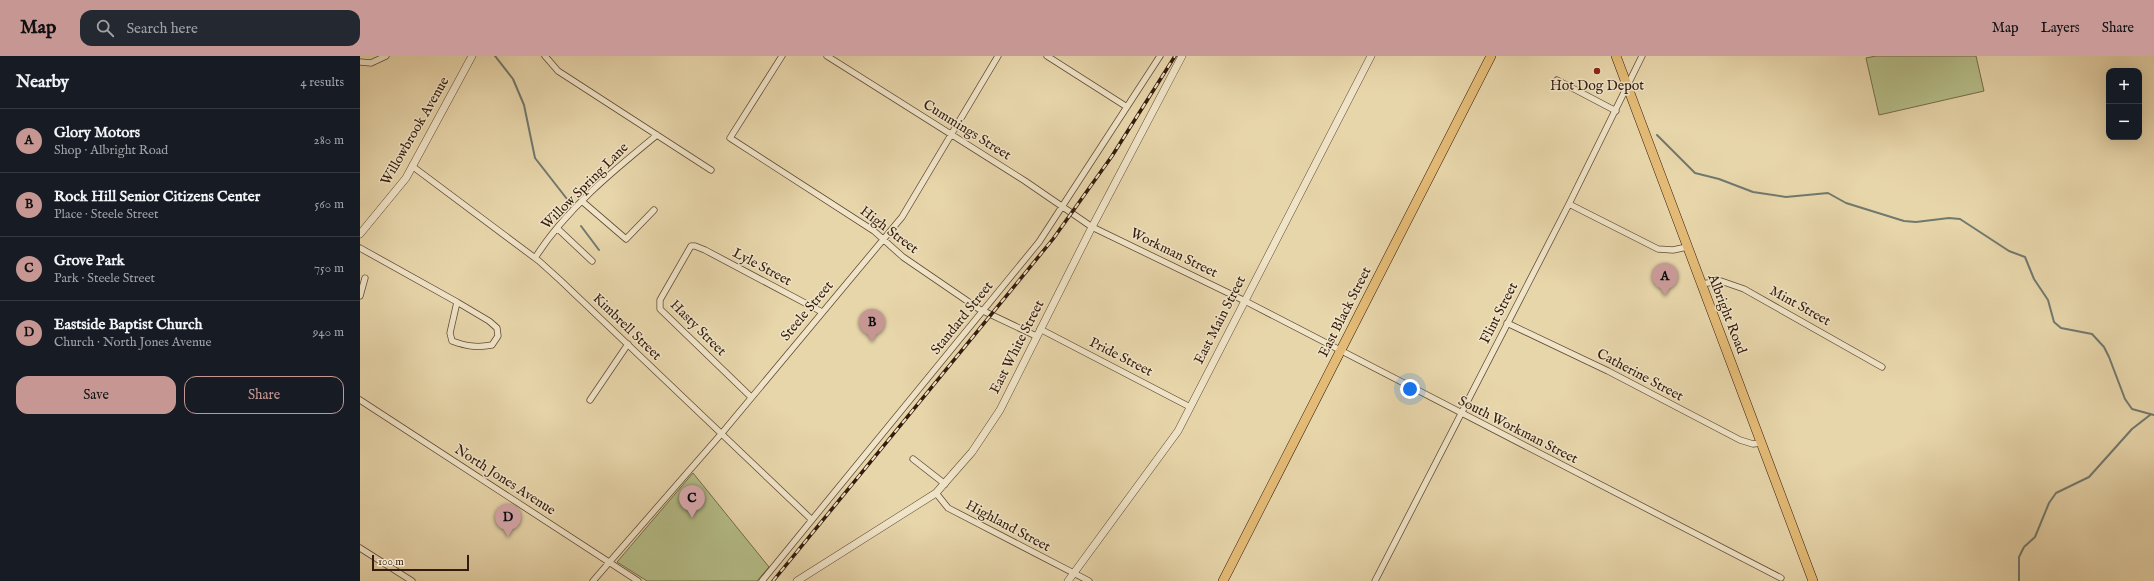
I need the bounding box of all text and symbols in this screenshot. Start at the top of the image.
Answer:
search box [80,10,360,46]
text: Map [20,16,56,40]
icon: search [94,17,116,39]
text: Search here [126,19,198,38]
text: Map [1992,19,2019,37]
text: Layers [2041,19,2080,37]
text: Share [2102,19,2134,37]
marker: Hot Dog Depot [1592,66,1602,76]
map controls [2106,68,2142,140]
button: + [2106,68,2142,104]
text: Nearby [16,72,69,93]
street label: Willowbrook Avenue [377,73,454,188]
text: 4 results [300,74,344,91]
place label: Hot Dog Depot [1550,77,1644,95]
street label: Cummings Street [920,96,1015,164]
button: − [2106,104,2142,140]
text: Glory Motors [54,123,140,142]
text: A [25,132,33,149]
text: 280 m [314,132,344,149]
street label: Willow Spring Lane [538,138,633,233]
text: Shop · Albright Road [54,142,168,159]
text: Rock Hill Senior Citizens Center [54,187,260,206]
text: B [25,196,33,213]
text: 560 m [315,196,344,213]
street label: High Street [856,202,922,258]
text: Place · Steele Street [54,206,158,223]
street label: Workman Street [1127,224,1221,282]
street label: Lyle Street [729,244,795,290]
text: Grove Park [54,251,125,270]
text: C [24,260,34,277]
text: 750 m [314,260,344,277]
pin: A [1652,263,1678,296]
street label: East Black Street [1315,264,1376,360]
text: Park · Steele Street [54,270,155,287]
street label: Albright Road [1703,271,1751,357]
street label: East Main Street [1190,273,1250,367]
street label: Steele Street [777,277,837,345]
street label: Standard Street [927,277,997,358]
street label: Flint Street [1476,279,1522,347]
street label: Mint Street [1766,282,1834,330]
street label: Kimbrell Street [589,290,665,365]
street label: Hasty Street [666,296,730,360]
street label: East White Street [986,297,1048,397]
pin: B [859,309,885,342]
text: Eastside Baptist Church [54,315,202,334]
text: D [24,324,34,341]
text: 940 m [313,324,344,341]
street label: Pride Street [1086,333,1156,381]
text: Church · North Jones Avenue [54,334,211,351]
street label: Catherine Street [1594,345,1686,405]
button: Save [16,376,176,414]
button: Share [184,376,344,414]
your location [1400,379,1420,399]
street label: South Workman Street [1455,392,1581,468]
street label: North Jones Avenue [451,441,560,520]
pin: C [679,485,705,518]
street label: Highland Street [963,496,1054,556]
pin: D [495,504,521,537]
scale bar [372,553,469,572]
text: 100 m [378,555,404,569]

